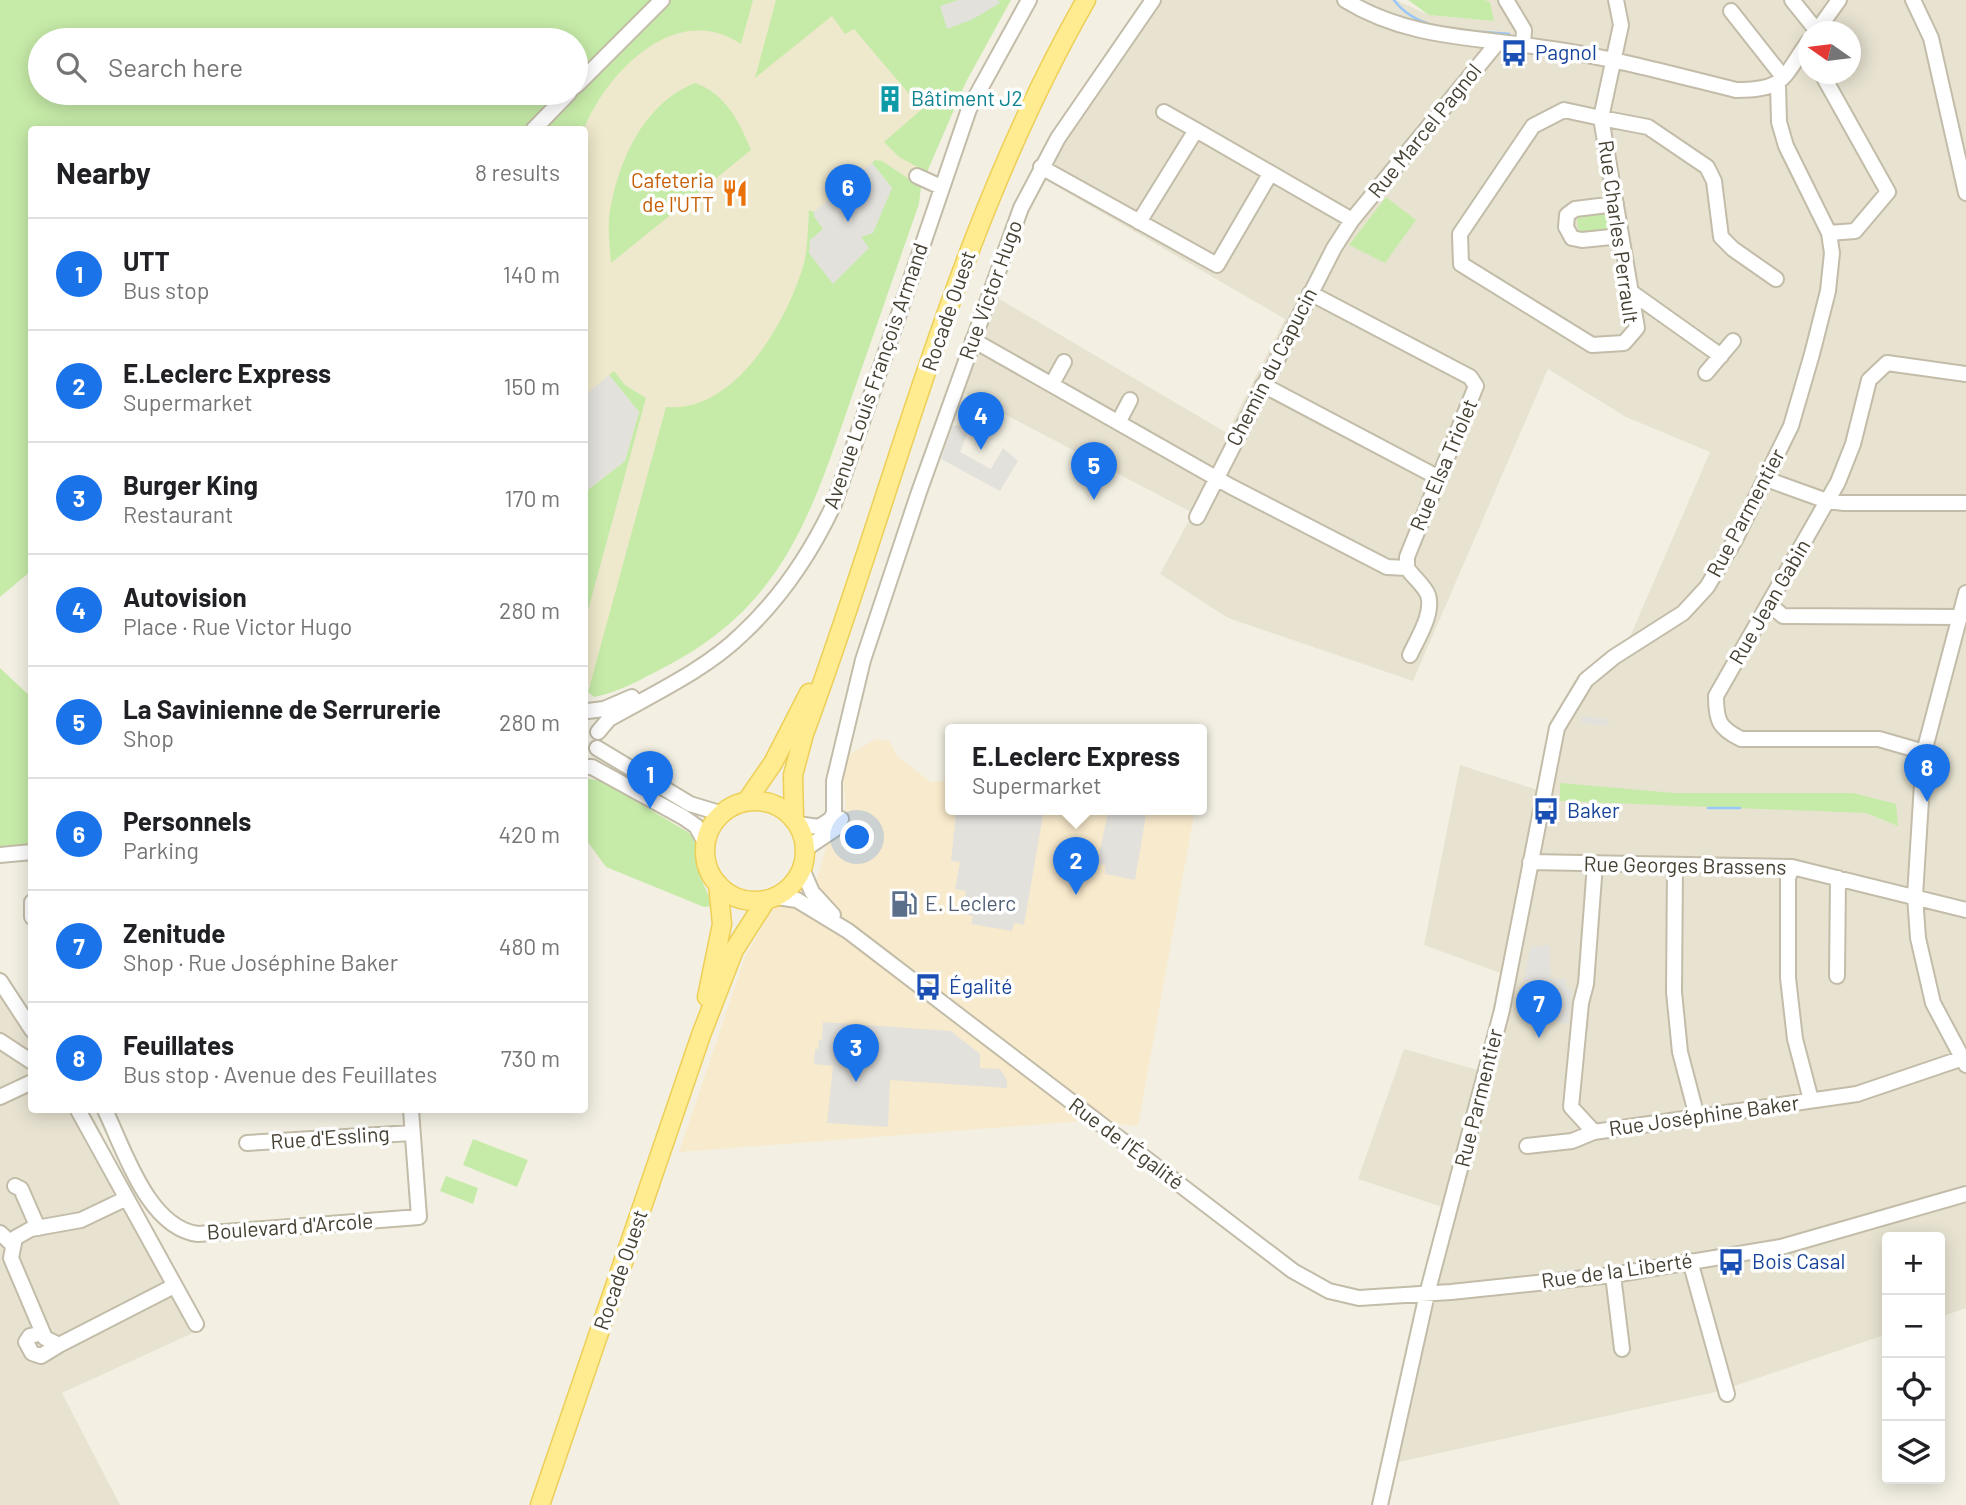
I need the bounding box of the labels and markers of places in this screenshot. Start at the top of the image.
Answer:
bus stop icon: Pagnol [1499,38,1529,68]
place label: Pagnol [1535,39,1597,64]
building icon: Bâtiment J2 [875,84,905,114]
place label: Bâtiment J2 [911,85,1023,110]
pin: 6 [825,164,871,222]
place label: Cafeteria de l'UTT [631,167,714,216]
restaurant icon: Cafeteria de l'UTT [720,178,750,208]
pin: 4 [958,392,1004,450]
pin: 5 [1071,442,1117,500]
pin: 8 [1904,744,1950,802]
pin: 1 [627,751,673,809]
bus stop icon: Baker [1531,796,1561,826]
place label: Baker [1567,797,1620,822]
pin: 2 [1053,837,1099,895]
fuel station icon: E. Leclerc [889,889,919,919]
place label: E. Leclerc [925,890,1016,915]
bus stop icon: Égalité [913,972,943,1002]
place label: Égalité [949,973,1012,998]
pin: 7 [1516,980,1562,1038]
pin: 3 [833,1024,879,1082]
bus stop icon: Bois Casal [1716,1247,1746,1277]
place label: Bois Casal [1752,1248,1845,1273]

